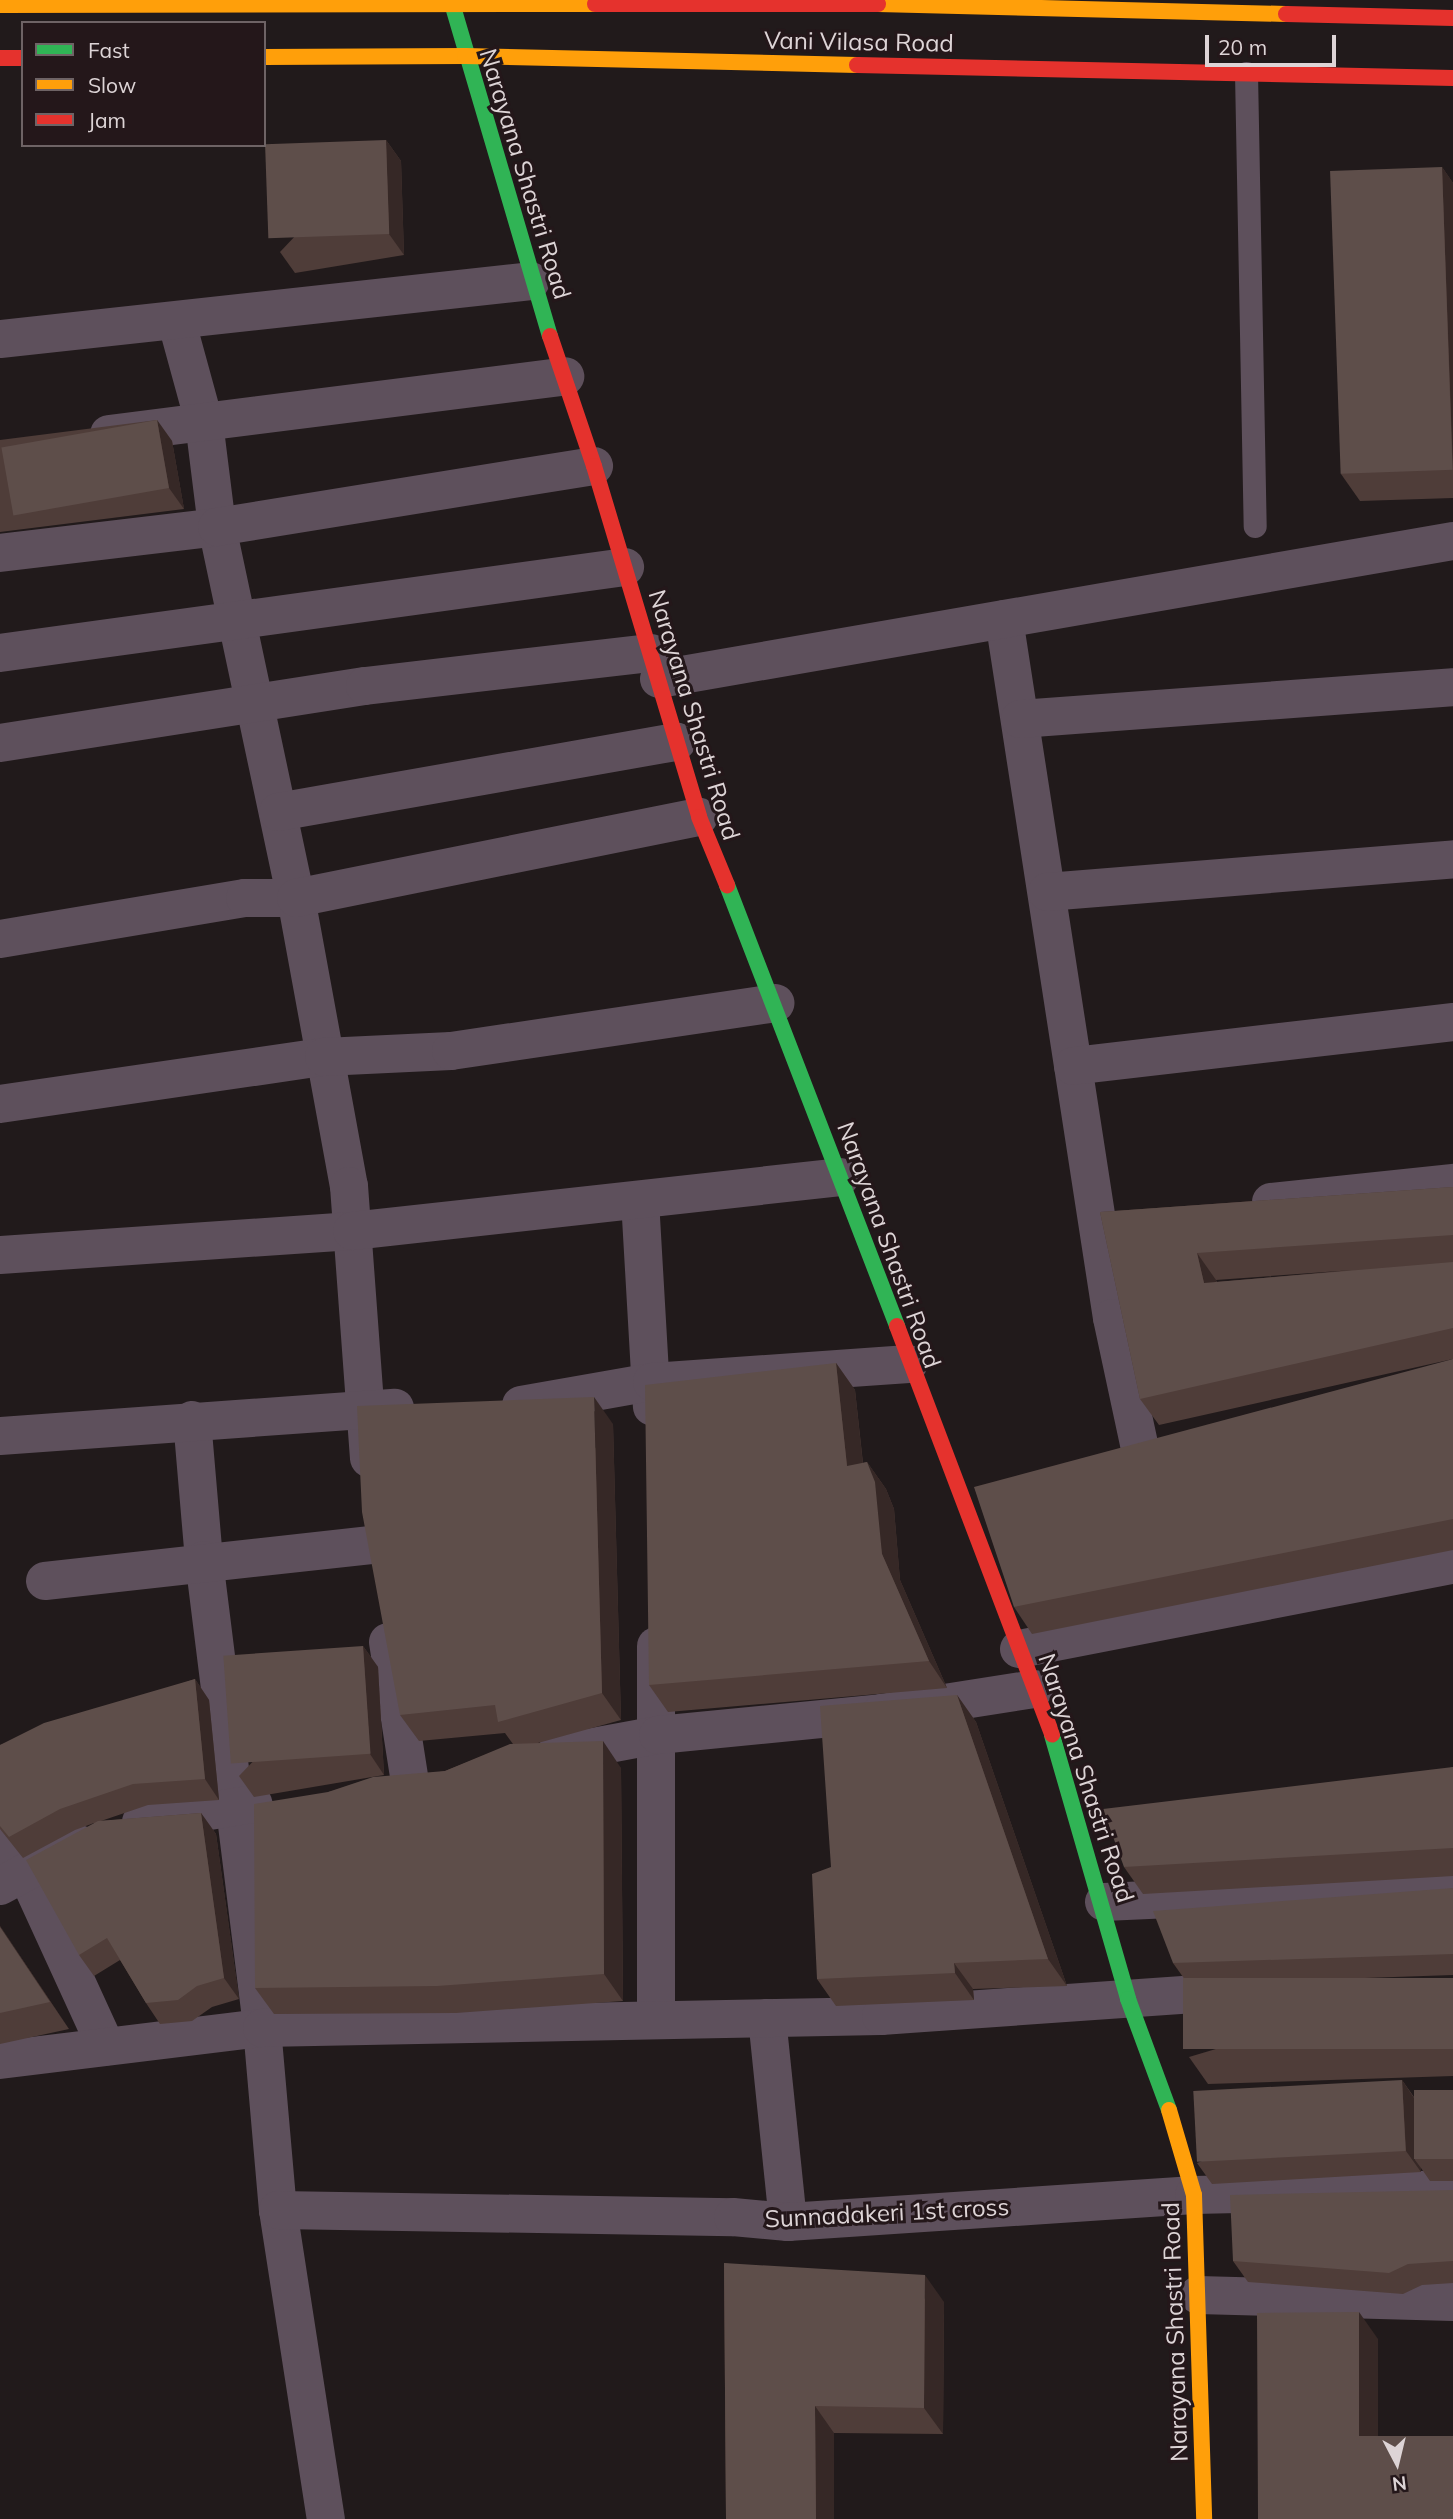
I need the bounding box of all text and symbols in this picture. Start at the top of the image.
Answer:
legend [21,21,266,147]
scale bar [1208,21,1339,65]
street label: Vani Vilasa Road [764,26,954,58]
text: 20 m [1218,34,1267,60]
text: Fast [88,37,130,63]
street label: Narayana Shastri Road [473,45,577,303]
text: Slow [88,72,136,98]
text: Jam [88,107,126,133]
street label: Narayana Shastri Road [642,586,746,844]
street label: Narayana Shastri Road [831,1118,947,1372]
street label: Narayana Shastri Road [1032,1650,1140,1906]
street label: Sunnadakeri 1st cross [764,2192,1010,2234]
street label: Narayana Shastri Road [1156,2202,1194,2462]
north arrow [1362,2428,1432,2498]
text: N [1391,2471,1408,2497]

